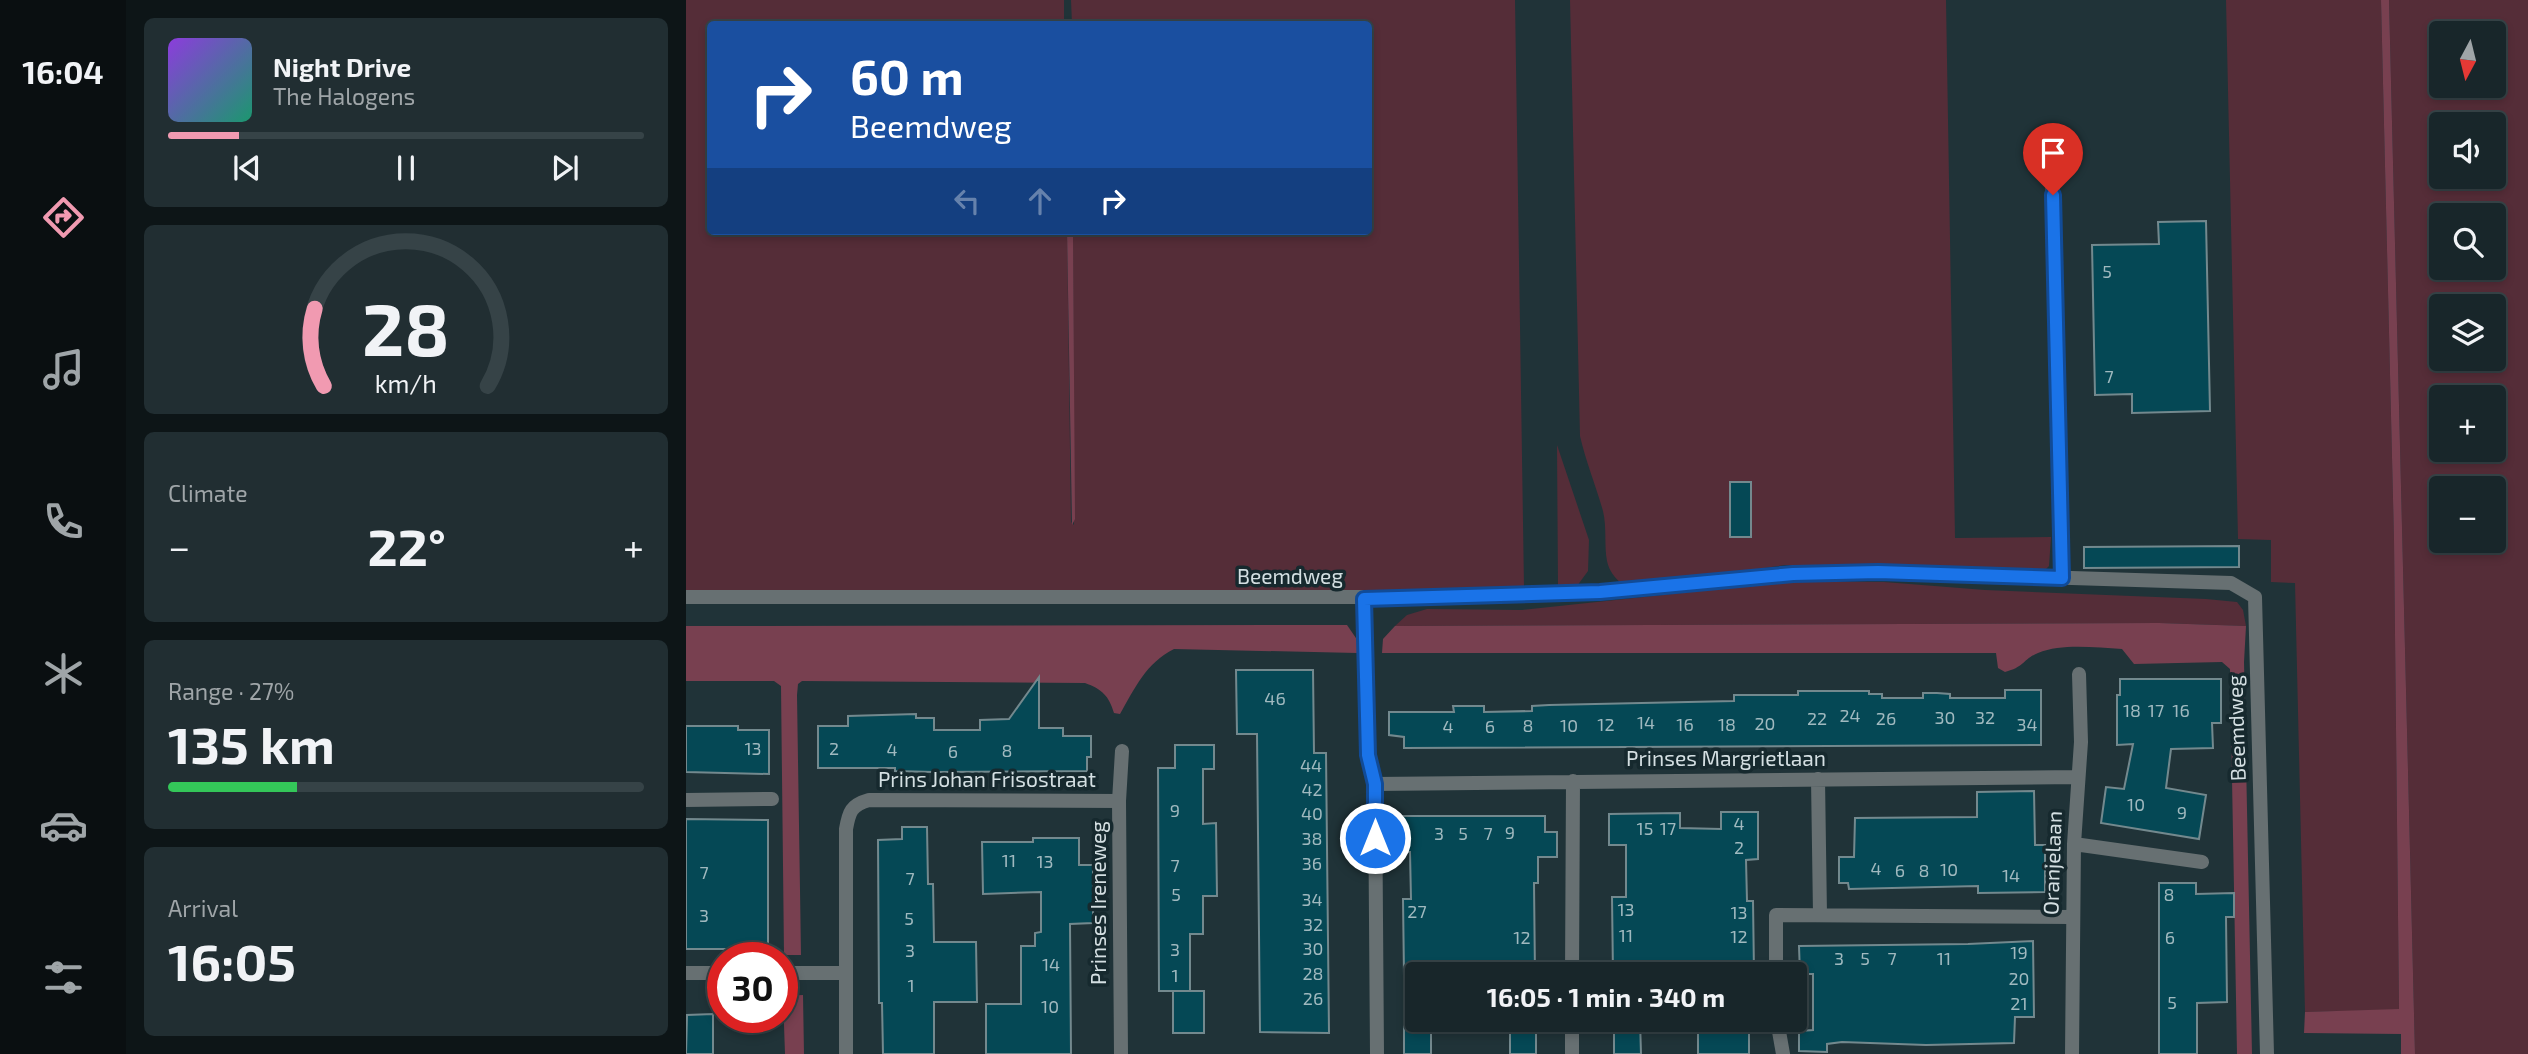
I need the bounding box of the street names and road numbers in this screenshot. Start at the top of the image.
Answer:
street label: Beemdweg [1237,563,1343,588]
street label: Beemdweg [2221,674,2250,782]
street label: Prinses Margrietlaan [1626,745,1826,770]
street label: Prins Johan Frisostraat [878,766,1096,791]
street label: Oranjelaan [2037,810,2067,915]
street label: Prinses Ireneweg [1085,821,1110,985]

